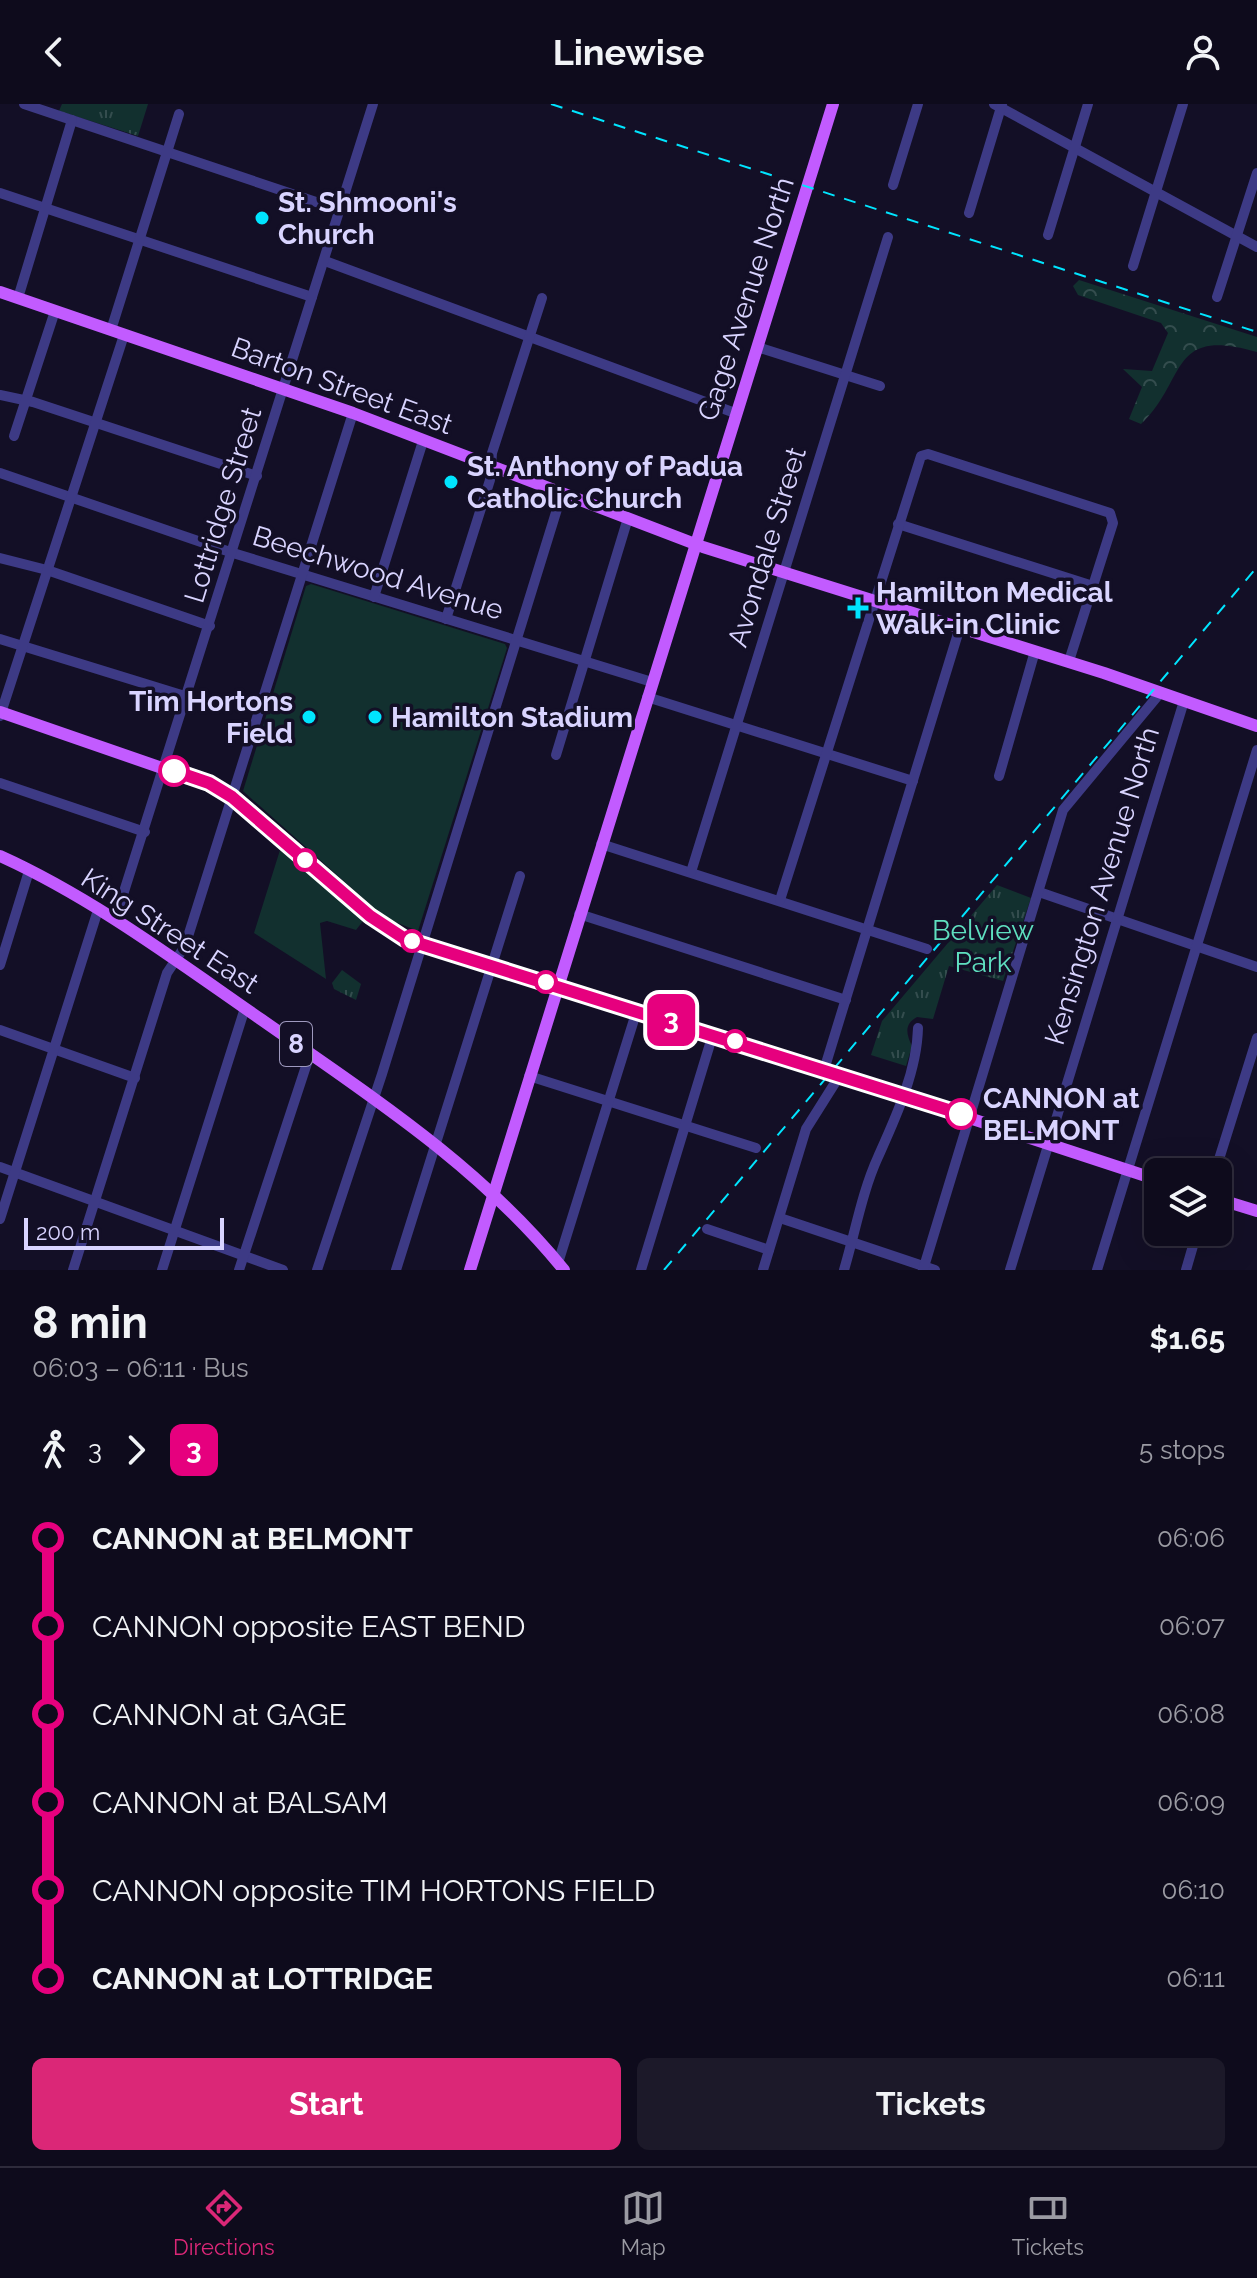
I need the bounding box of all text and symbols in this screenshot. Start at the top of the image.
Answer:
icon: back [32,30,76,74]
icon: person [1181,30,1225,74]
text: Linewise [553,31,704,73]
street label: Gage Avenue North [691,173,801,425]
place label: St. Shmooni's Church [278,186,457,251]
marker: St. Shmooni's Church [253,209,271,227]
street label: Barton Street East [227,331,458,442]
street label: Lottridge Street [178,402,269,607]
street label: Avondale Street [721,443,813,651]
place label: St. Anthony of Padua Catholic Church [467,450,743,515]
marker: St. Anthony of Padua Catholic Church [442,473,460,491]
street label: Beechwood Avenue [249,519,507,627]
place label: Hamilton Medical Walk-in Clinic [876,576,1113,641]
marker: Hamilton Medical Walk-in Clinic [847,597,869,619]
place label: Tim Hortons Field [129,685,293,750]
place label: Hamilton Stadium [391,701,633,734]
marker: Tim Hortons Field [300,708,318,726]
marker: Hamilton Stadium [366,708,384,726]
street label: Kensington Avenue North [1038,723,1166,1049]
unlabelled marker [159,756,189,786]
unlabelled marker [294,849,316,871]
street label: King Street East [75,861,265,1001]
park label: Belview Park [932,914,1034,979]
unlabelled marker [401,930,423,952]
unlabelled marker [535,971,557,993]
line badge: 3 [645,994,697,1046]
text: 3 [663,1003,679,1036]
road number: 8 [280,1022,312,1066]
unlabelled marker [724,1030,746,1052]
place label: CANNON at BELMONT [983,1082,1140,1147]
marker: CANNON at BELMONT [946,1099,976,1129]
map controls [1144,1158,1232,1246]
button: layers [1144,1158,1232,1246]
scale bar [24,1214,224,1250]
text: 200 m [36,1219,100,1245]
text: 8 min [32,1297,148,1348]
text: $1.65 [1150,1321,1225,1356]
text: 06:03 – 06:11 · Bus [32,1353,249,1383]
icon: walk [32,1428,76,1472]
icon: forward [114,1428,158,1472]
text: 3 [186,1433,202,1466]
text: 3 [88,1435,102,1465]
text: 5 stops [1139,1435,1225,1465]
text: CANNON at BELMONT [92,1521,413,1556]
text: 06:06 [1157,1523,1225,1553]
text: CANNON opposite EAST BEND [92,1609,525,1644]
text: 06:07 [1159,1611,1225,1641]
text: CANNON at GAGE [92,1697,347,1732]
text: 06:08 [1157,1699,1225,1729]
text: CANNON at BALSAM [92,1785,388,1820]
text: 06:09 [1157,1787,1225,1817]
text: CANNON opposite TIM HORTONS FIELD [92,1873,655,1908]
text: 06:10 [1161,1875,1225,1905]
text: CANNON at LOTTRIDGE [92,1961,433,1996]
text: 06:11 [1166,1963,1225,1993]
button: Start [32,2058,621,2150]
button: Tickets [637,2058,1225,2150]
tab: Directions [173,2186,275,2260]
tab: Map [621,2186,666,2260]
tab: Tickets [1012,2186,1084,2260]

